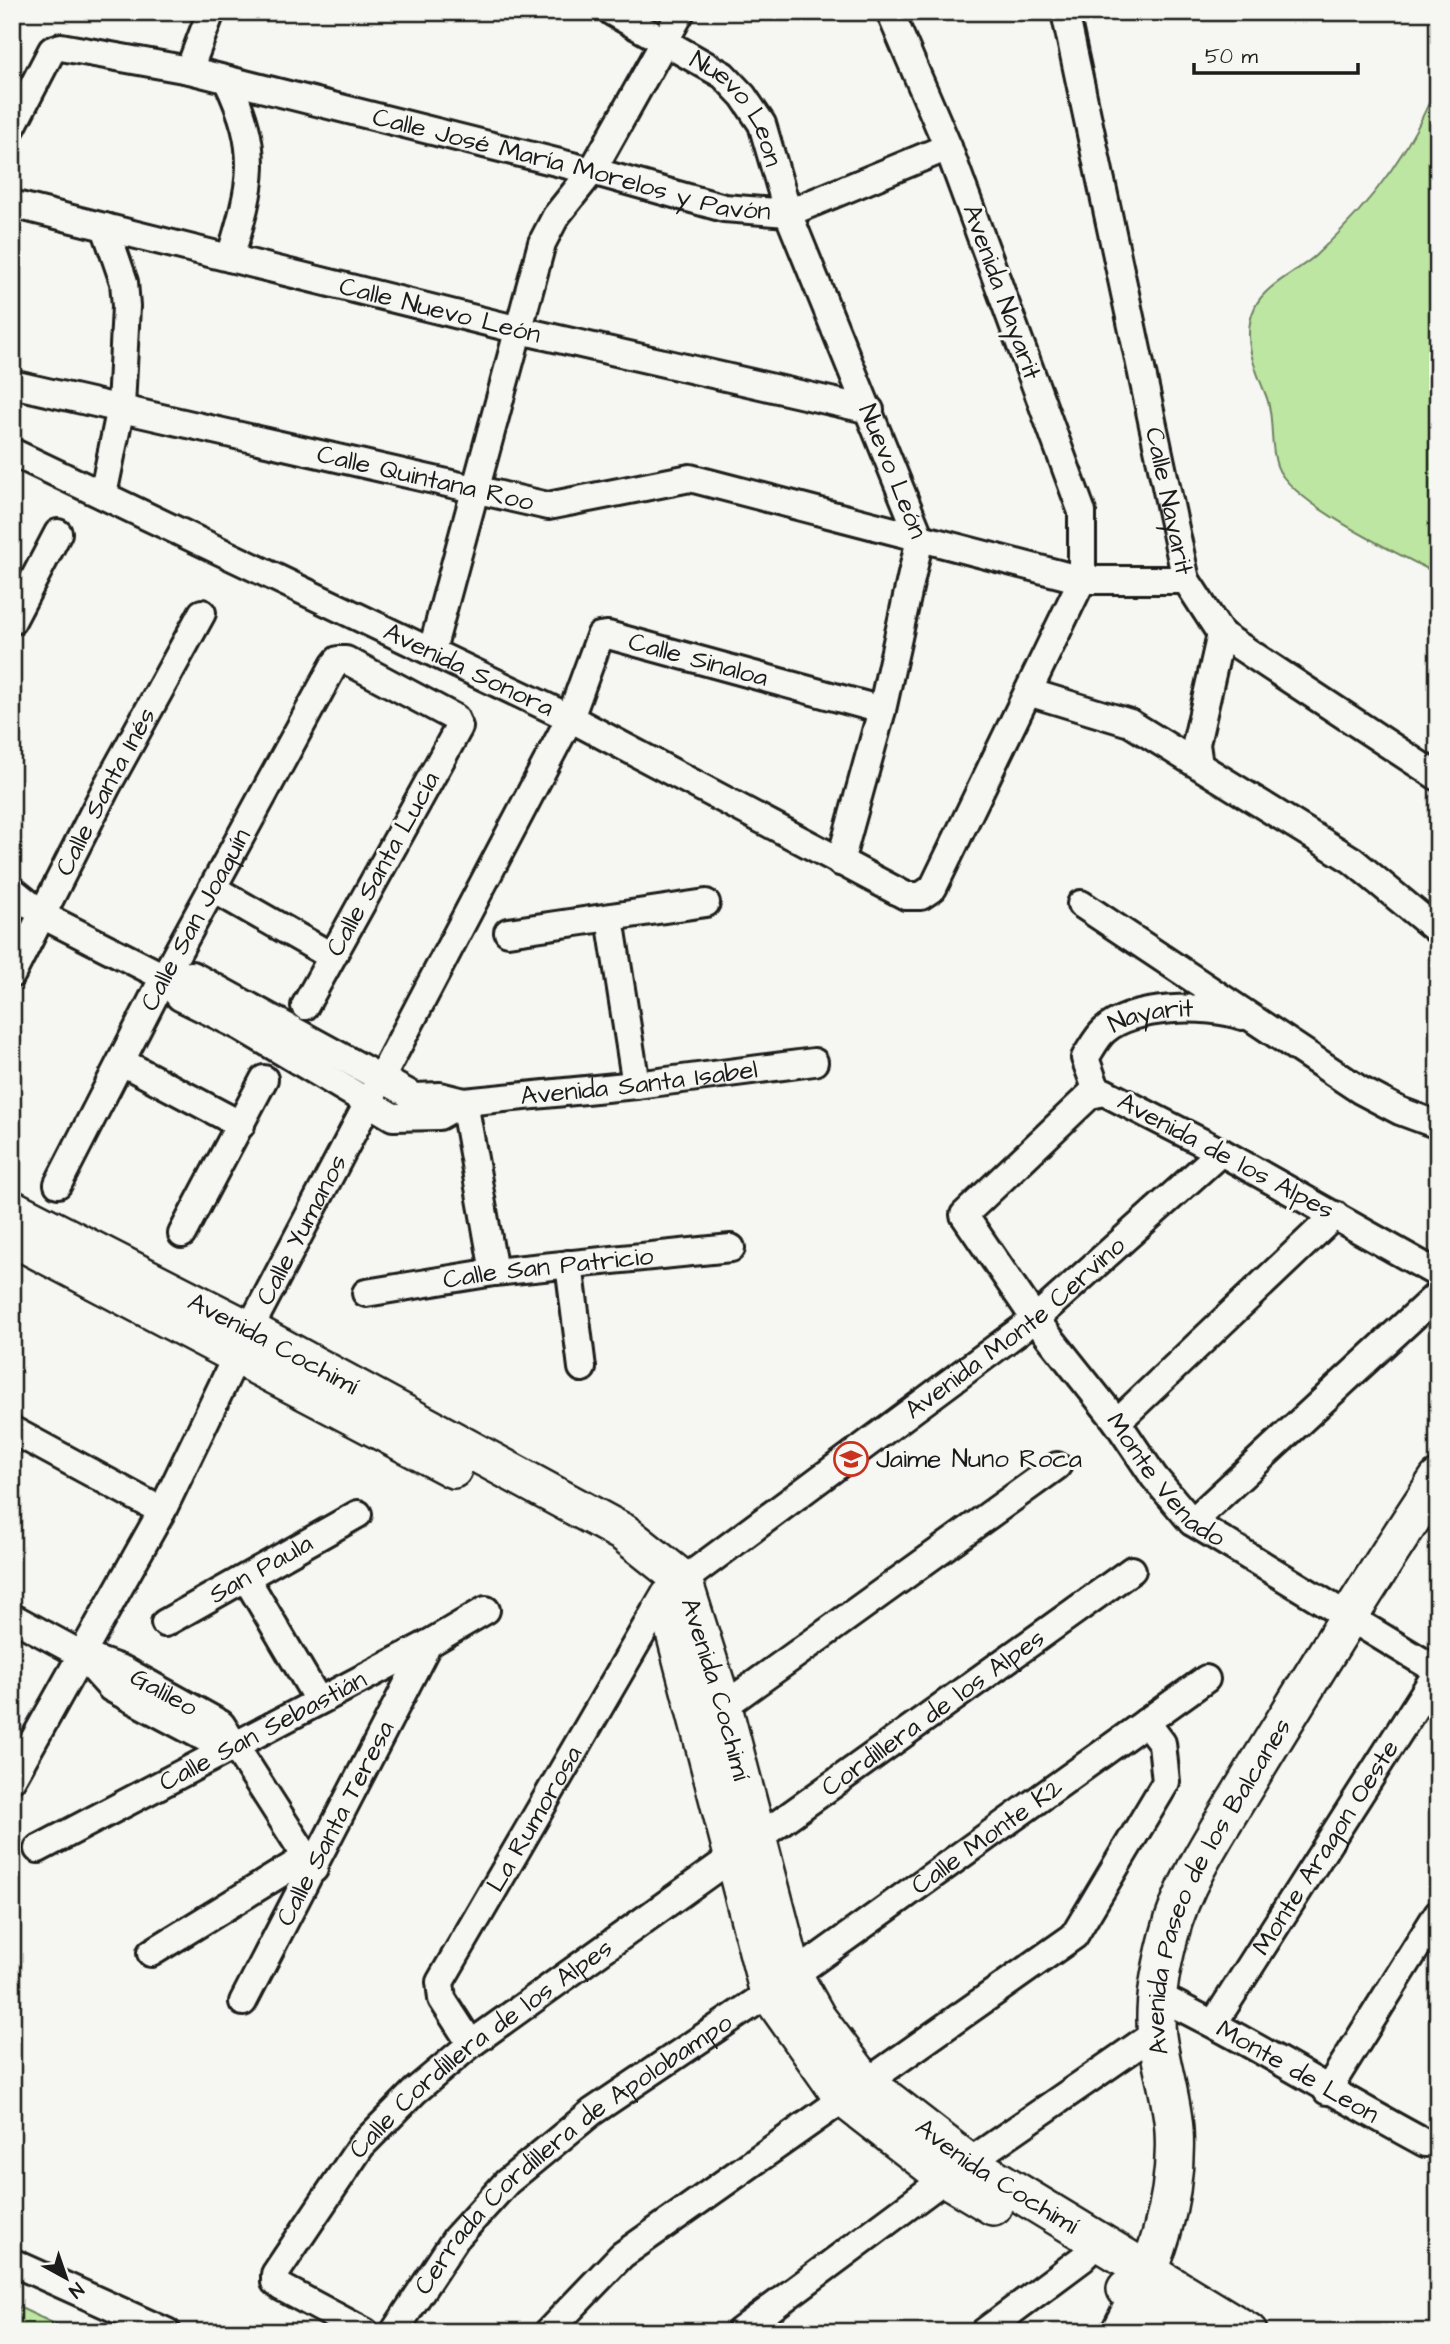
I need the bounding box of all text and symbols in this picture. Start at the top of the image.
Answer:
scale bar [1194,32,1359,76]
street label: Nuevo Leon [683,42,791,171]
text: 50 m [1205,42,1259,71]
street label: Calle José María Morelos y Pavón [369,99,772,230]
street label: Avenida Nayarit [952,199,1051,386]
street label: Calle Nuevo León [336,268,544,352]
street label: Nuevo León [850,399,936,544]
street label: Calle Nayarit [1136,424,1203,579]
street label: Calle Quintana Roo [314,436,538,520]
street label: Avenida Sonora [378,614,560,726]
street label: Calle Sinaloa [624,623,772,696]
street label: Calle Santa Inés [47,701,165,882]
street label: Calle Santa Lucía [317,765,449,963]
street label: Calle San Joaquín [132,822,260,1017]
street label: Nayarit [1102,991,1194,1042]
street label: Avenida Santa Isabel [519,1051,760,1114]
street label: Avenida de los Alpes [1111,1084,1341,1228]
street label: Calle Yumanos [247,1148,356,1312]
street label: Avenida Monte Cervino [897,1228,1134,1428]
street label: Calle San Patricio [440,1238,655,1298]
street label: Avenida Cochimí [182,1284,365,1404]
street label: Monte Venado [1098,1406,1232,1556]
school or university icon: Jaime Nuno Roca [832,1440,870,1478]
place label: Jaime Nuno Roca [876,1441,1082,1477]
street label: San Paula [202,1525,319,1613]
street label: Avenida Cochimí [672,1593,759,1784]
street label: Cordillera de los Alpes [814,1620,1052,1805]
street label: Galileo [124,1659,205,1726]
street label: Calle San Sebastián [153,1661,373,1800]
street label: Avenida Paseo de los Balcanes [1138,1711,1300,2058]
street label: Calle Santa Teresa [267,1715,403,1932]
street label: Monte Aragon Oeste [1244,1733,1408,1962]
street label: La Rumorosa [478,1739,591,1899]
street label: Calle Monte K2 [904,1770,1070,1903]
street label: Calle Cordillera de los Alpes [340,1930,620,2165]
street label: Cerrada Cordillera de Apolobampo [405,2005,740,2302]
street label: Monte de Leon [1210,2011,1386,2132]
street label: Avenida Cochimí [908,2110,1086,2243]
north arrow [32,2242,102,2312]
text: N [63,2276,89,2304]

